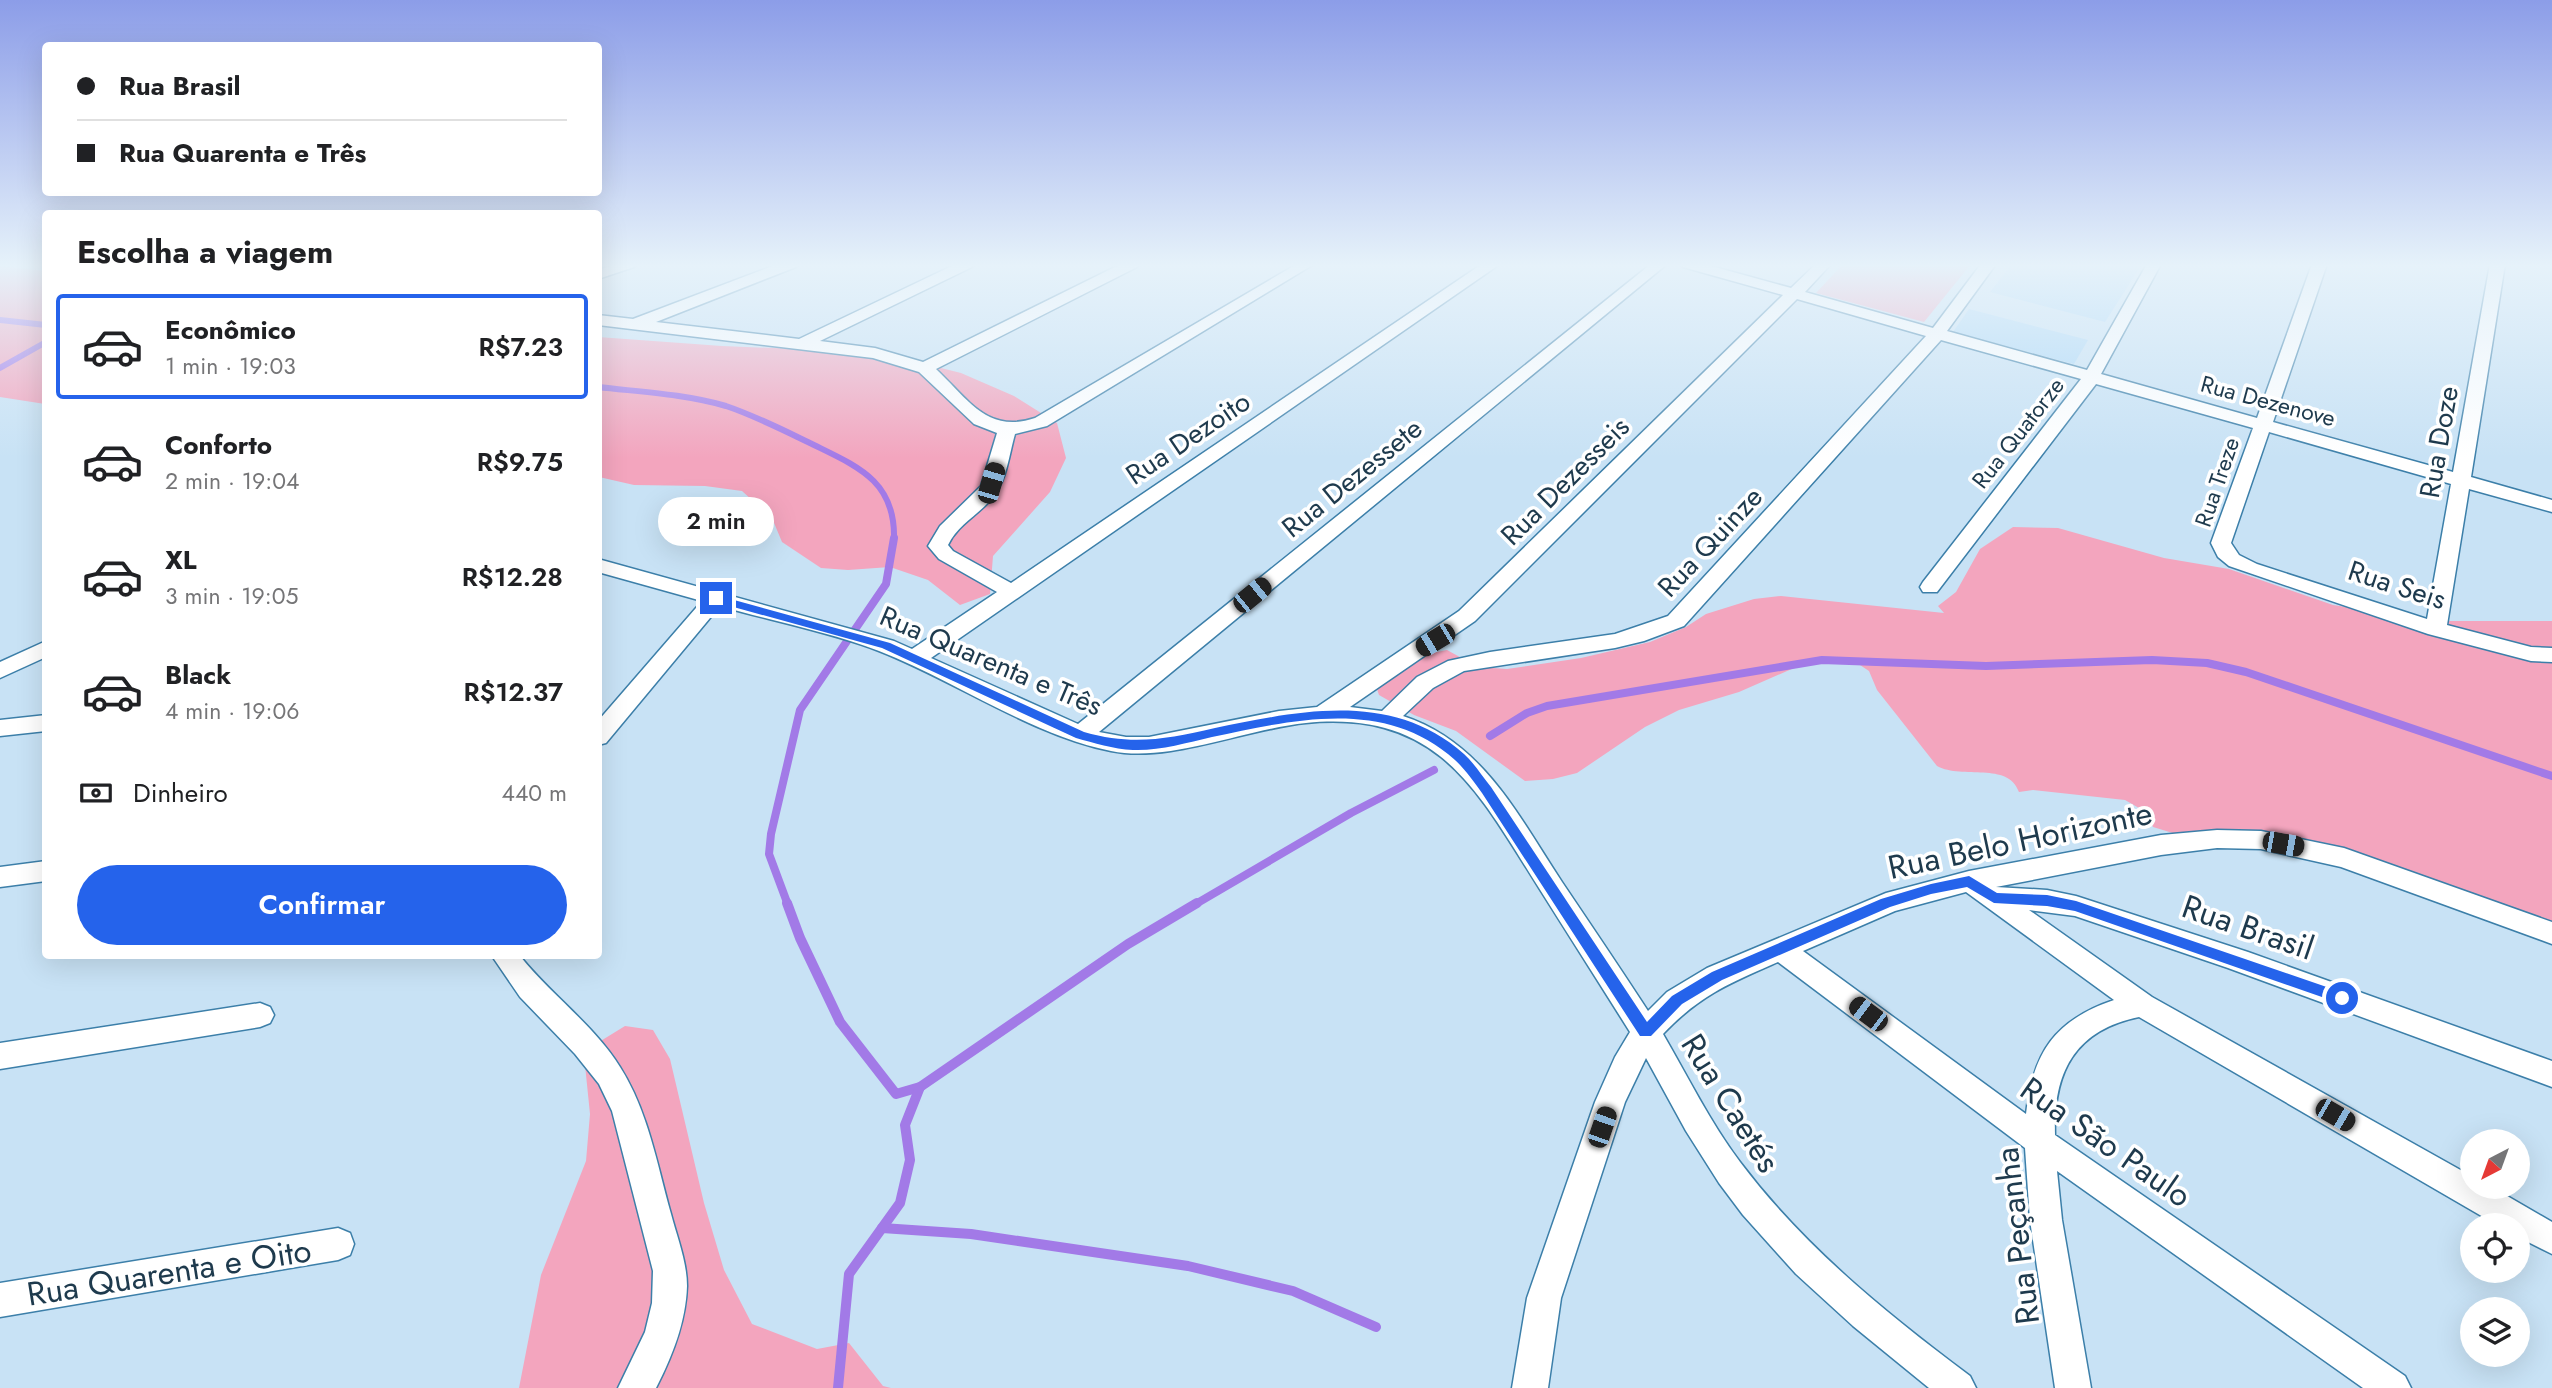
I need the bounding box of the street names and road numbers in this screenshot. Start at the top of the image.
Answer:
street label: Rua Dezenove [2197,367,2339,435]
street label: Rua Quatorze [1964,370,2072,496]
street label: Rua Dezoito [1118,381,1258,495]
street label: Rua Doze [2409,383,2469,501]
street label: Rua Dezesseis [1491,407,1639,555]
street label: Rua Dezessete [1273,408,1431,548]
street label: Rua Treze [2186,432,2248,531]
street label: Rua Quinze [1648,478,1772,606]
street label: Rua Seis [2343,550,2451,620]
street label: Rua Quarenta e Três [873,596,1109,726]
street label: Rua Belo Horizonte [1884,789,2156,891]
street label: Rua Brasil [2176,883,2320,971]
street label: Rua Caetés [1670,1025,1792,1181]
street label: Rua São Paulo [2011,1066,2201,1218]
street label: Rua Peçanha [1983,1145,2051,1327]
street label: Rua Quarenta e Oito [24,1226,314,1318]

